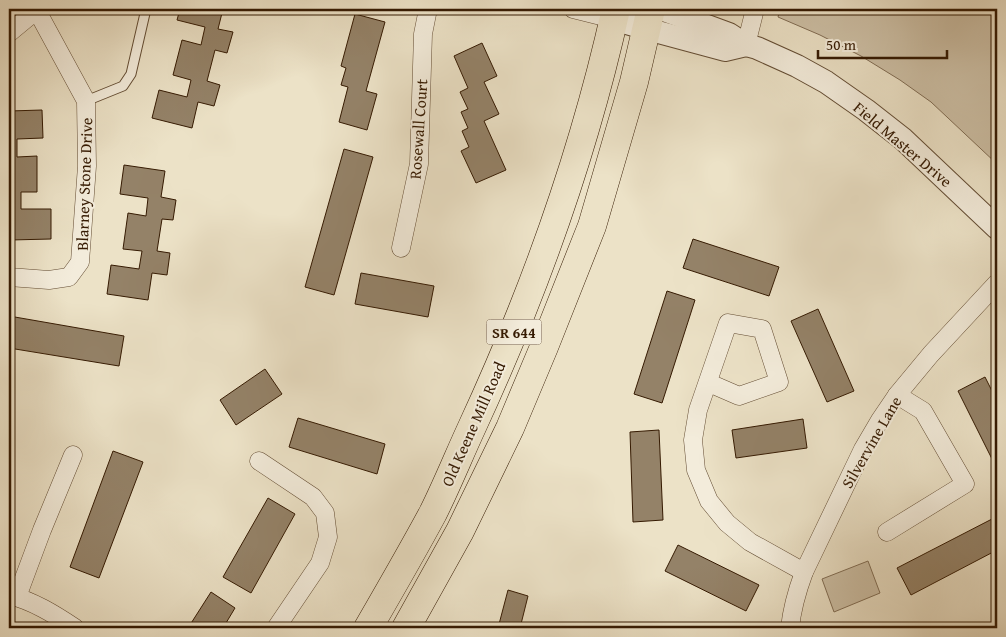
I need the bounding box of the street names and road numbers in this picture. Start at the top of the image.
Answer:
street label: Rosewall Court [403,78,433,180]
street label: Field Master Drive [848,95,958,193]
street label: Blarney Stone Drive [70,117,98,251]
road number: SR 644 [486,320,542,344]
street label: Old Keene Mill Road [435,357,511,490]
street label: Silvervine Lane [835,391,907,493]

